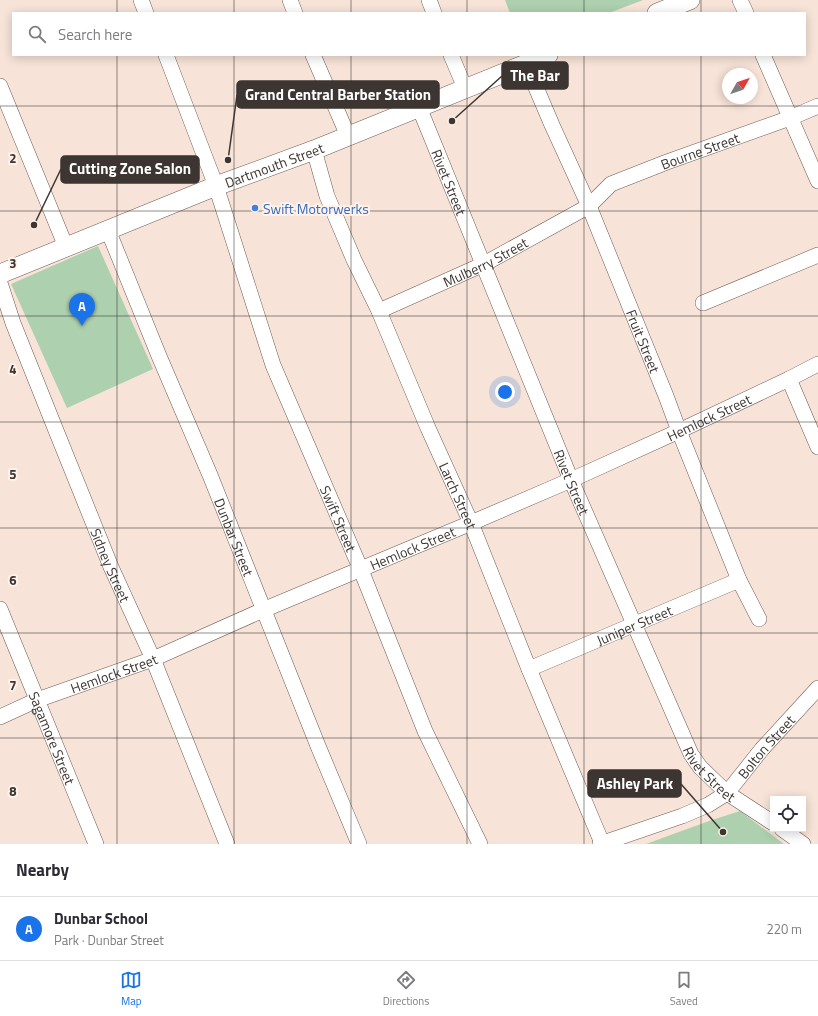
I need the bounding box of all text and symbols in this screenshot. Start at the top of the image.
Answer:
search box [12,12,806,56]
icon: search [26,23,48,45]
text: Search here [58,23,132,46]
callout: The Bar [502,62,568,89]
text: The Bar [510,64,560,87]
north arrow [722,68,758,104]
callout: Grand Central Barber Station [237,81,439,108]
text: Grand Central Barber Station [245,83,431,106]
street label: Bourne Street [657,127,742,174]
street label: Dartmouth Street [222,137,327,193]
street label: Rivet Street [427,146,472,218]
text: 2 [9,148,17,168]
callout: Cutting Zone Salon [61,156,199,183]
text: Cutting Zone Salon [69,157,191,180]
place label: Swift Motorwerks [263,198,369,219]
marker: Swift Motorwerks [250,203,260,213]
street label: Mulberry Street [439,231,531,292]
text: 3 [9,253,17,273]
pin: A [69,293,95,326]
street label: Fruit Street [621,306,666,376]
text: 4 [9,359,17,379]
your location [495,382,515,402]
street label: Hemlock Street [663,388,754,446]
street label: Rivet Street [549,446,595,518]
street label: Larch Street [434,459,483,532]
text: 5 [9,464,17,484]
street label: Swift Street [315,482,362,555]
street label: Dunbar Street [210,495,260,579]
street label: Hemlock Street [366,520,458,575]
street label: Sidney Street [86,525,136,605]
text: 6 [9,570,17,590]
street label: Juniper Street [593,599,675,650]
street label: Hemlock Street [67,648,161,698]
text: 7 [9,675,17,695]
street label: Sagamore Street [24,688,81,788]
street label: Bolton Street [732,710,799,783]
street label: Rivet Street [678,743,740,807]
callout: Ashley Park [588,770,681,797]
text: Ashley Park [597,772,674,795]
text: 8 [9,781,17,801]
map controls [770,796,806,832]
button: locate [770,796,806,832]
text: Nearby [16,857,69,883]
text: Dunbar School [54,907,148,930]
text: A [25,919,33,939]
text: 220 m [766,919,802,939]
text: Park · Dunbar Street [54,930,164,950]
tab: Map [120,969,142,1009]
tab: Directions [383,969,429,1009]
tab: Saved [670,969,698,1009]

